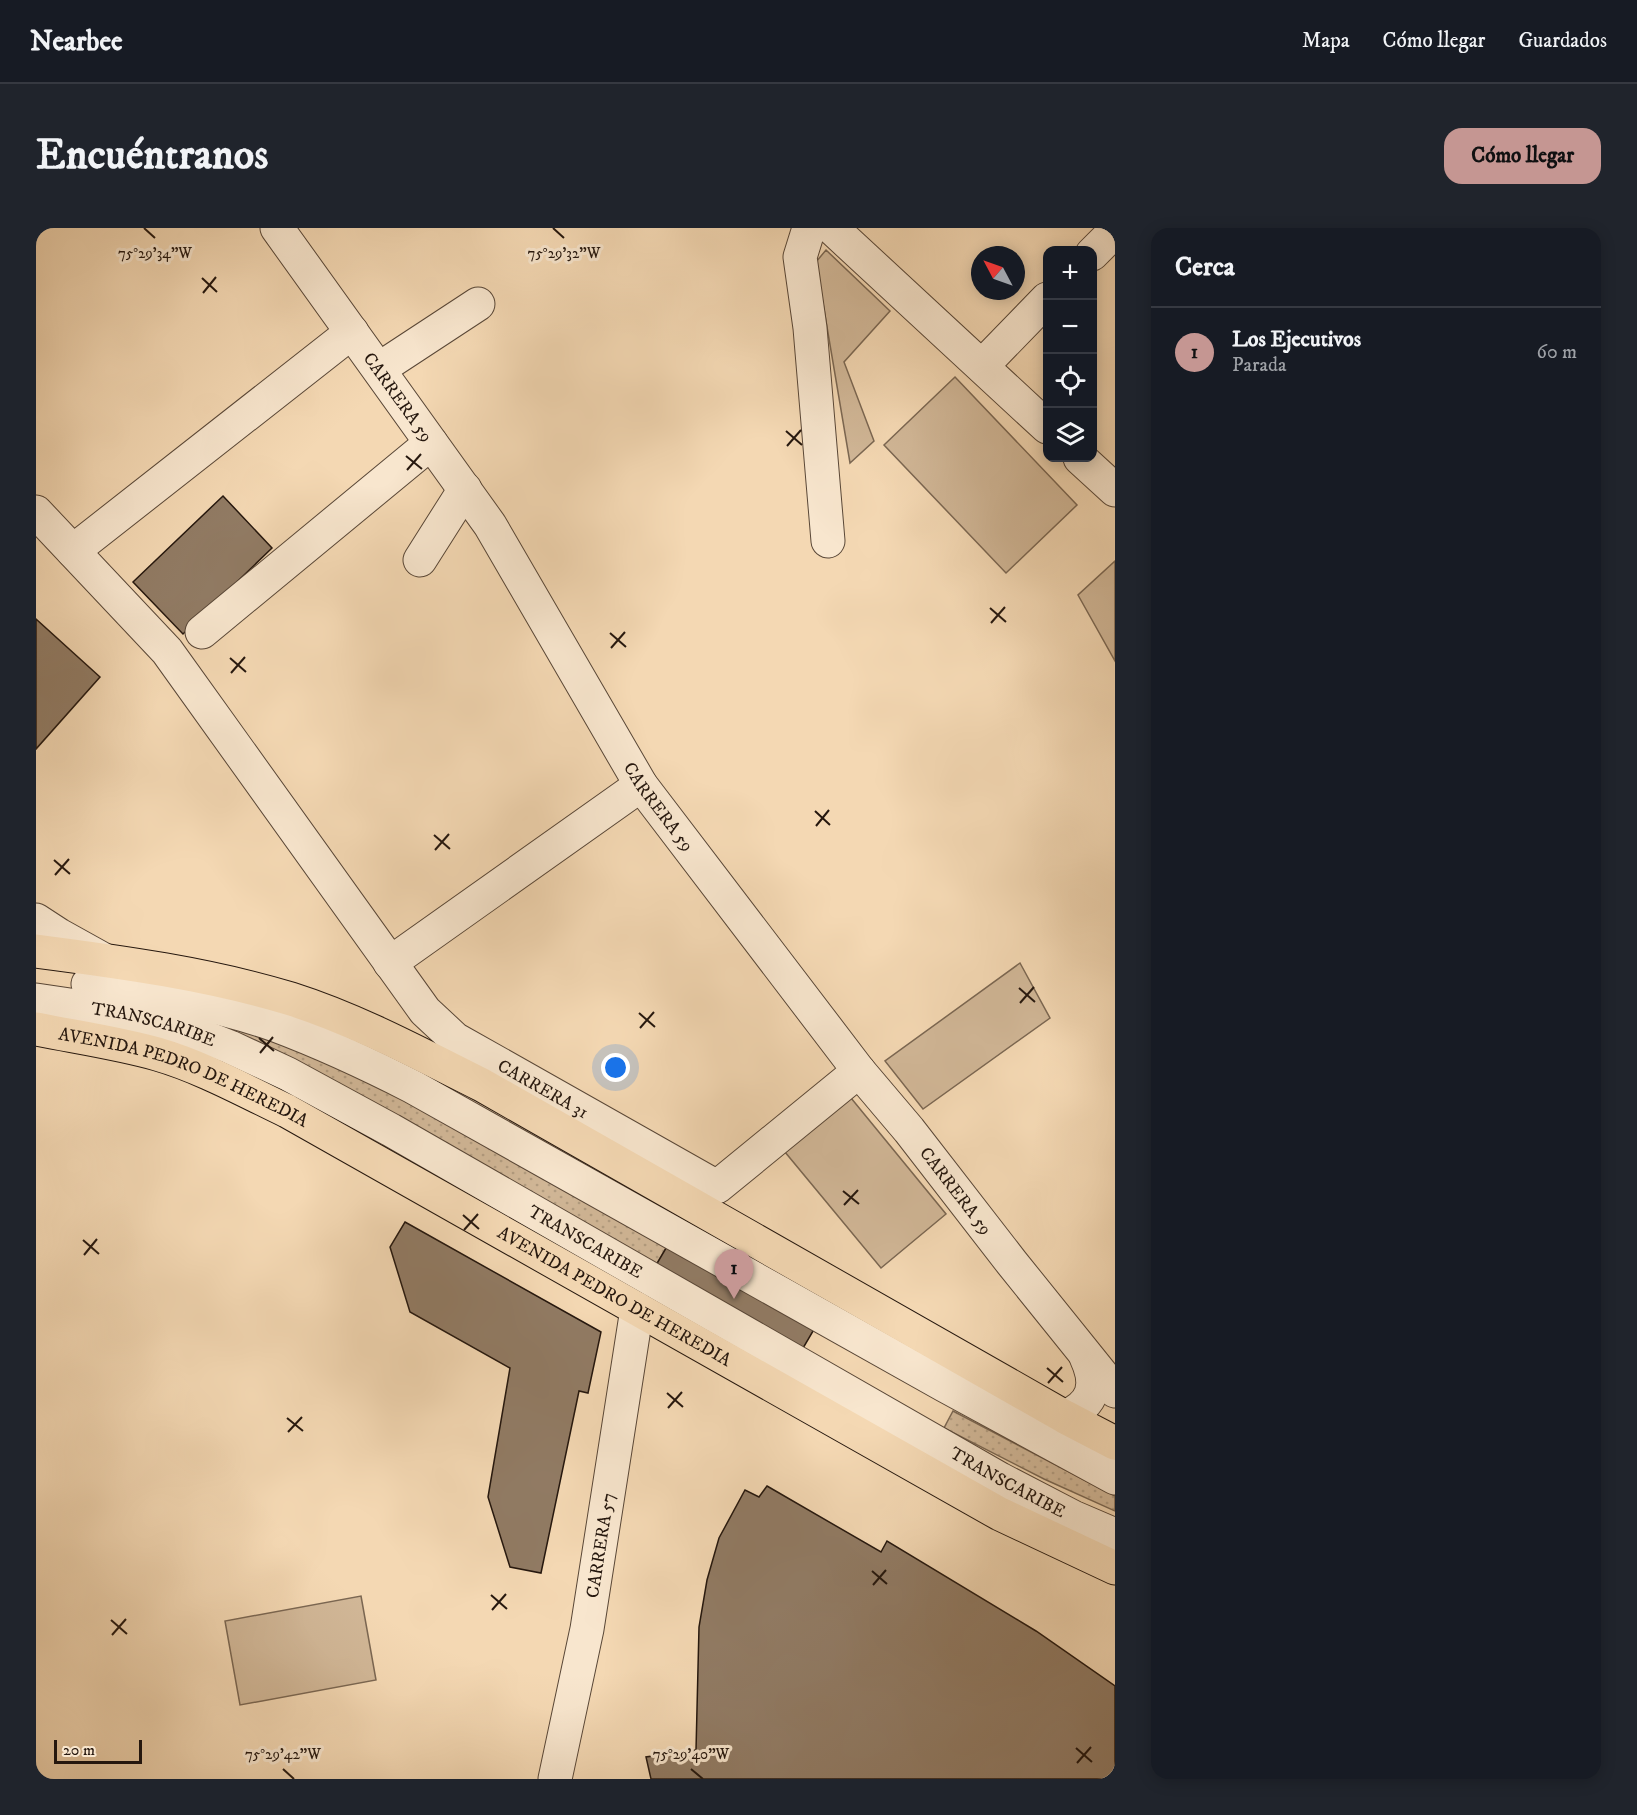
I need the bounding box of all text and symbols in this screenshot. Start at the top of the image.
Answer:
text: Nearbee [30,24,123,59]
text: Mapa [1302,28,1350,54]
text: Cómo llegar [1383,28,1485,54]
text: Guardados [1518,28,1607,54]
button: Cómo llegar [1444,128,1601,184]
text: Encuéntranos [36,130,268,182]
text: 75°29'34"W [118,244,192,263]
text: 75°29'32"W [528,244,601,263]
north arrow [971,246,1025,300]
map controls [1043,246,1097,462]
button: + [1043,246,1097,300]
text: Cerca [1175,251,1235,284]
button: − [1043,300,1097,354]
text: Los Ejecutivos [1232,326,1361,353]
text: 1 [1191,340,1198,365]
text: 60 m [1537,340,1577,365]
street label: CARRERA 59 [358,348,437,447]
text: Parada [1232,353,1287,378]
button: locate [1043,354,1097,408]
button: layers [1043,408,1097,462]
street label: CARRERA 59 [618,758,698,856]
street label: TRANSCARIBE [90,998,219,1052]
street label: AVENIDA PEDRO DE HEREDIA [57,1024,312,1133]
your location [601,1053,630,1082]
street label: CARRERA 31 [493,1055,592,1124]
street label: CARRERA 59 [914,1143,996,1240]
street label: TRANSCARIBE [524,1201,646,1284]
street label: AVENIDA PEDRO DE HEREDIA [493,1222,735,1372]
pin: 1 [714,1250,754,1299]
street label: TRANSCARIBE [946,1443,1069,1523]
street label: CARRERA 57 [582,1492,620,1600]
scale bar [54,1737,142,1764]
text: 20 m [63,1740,95,1760]
text: 75°29'42"W [245,1745,321,1764]
text: 75°29'40"W [653,1745,730,1764]

